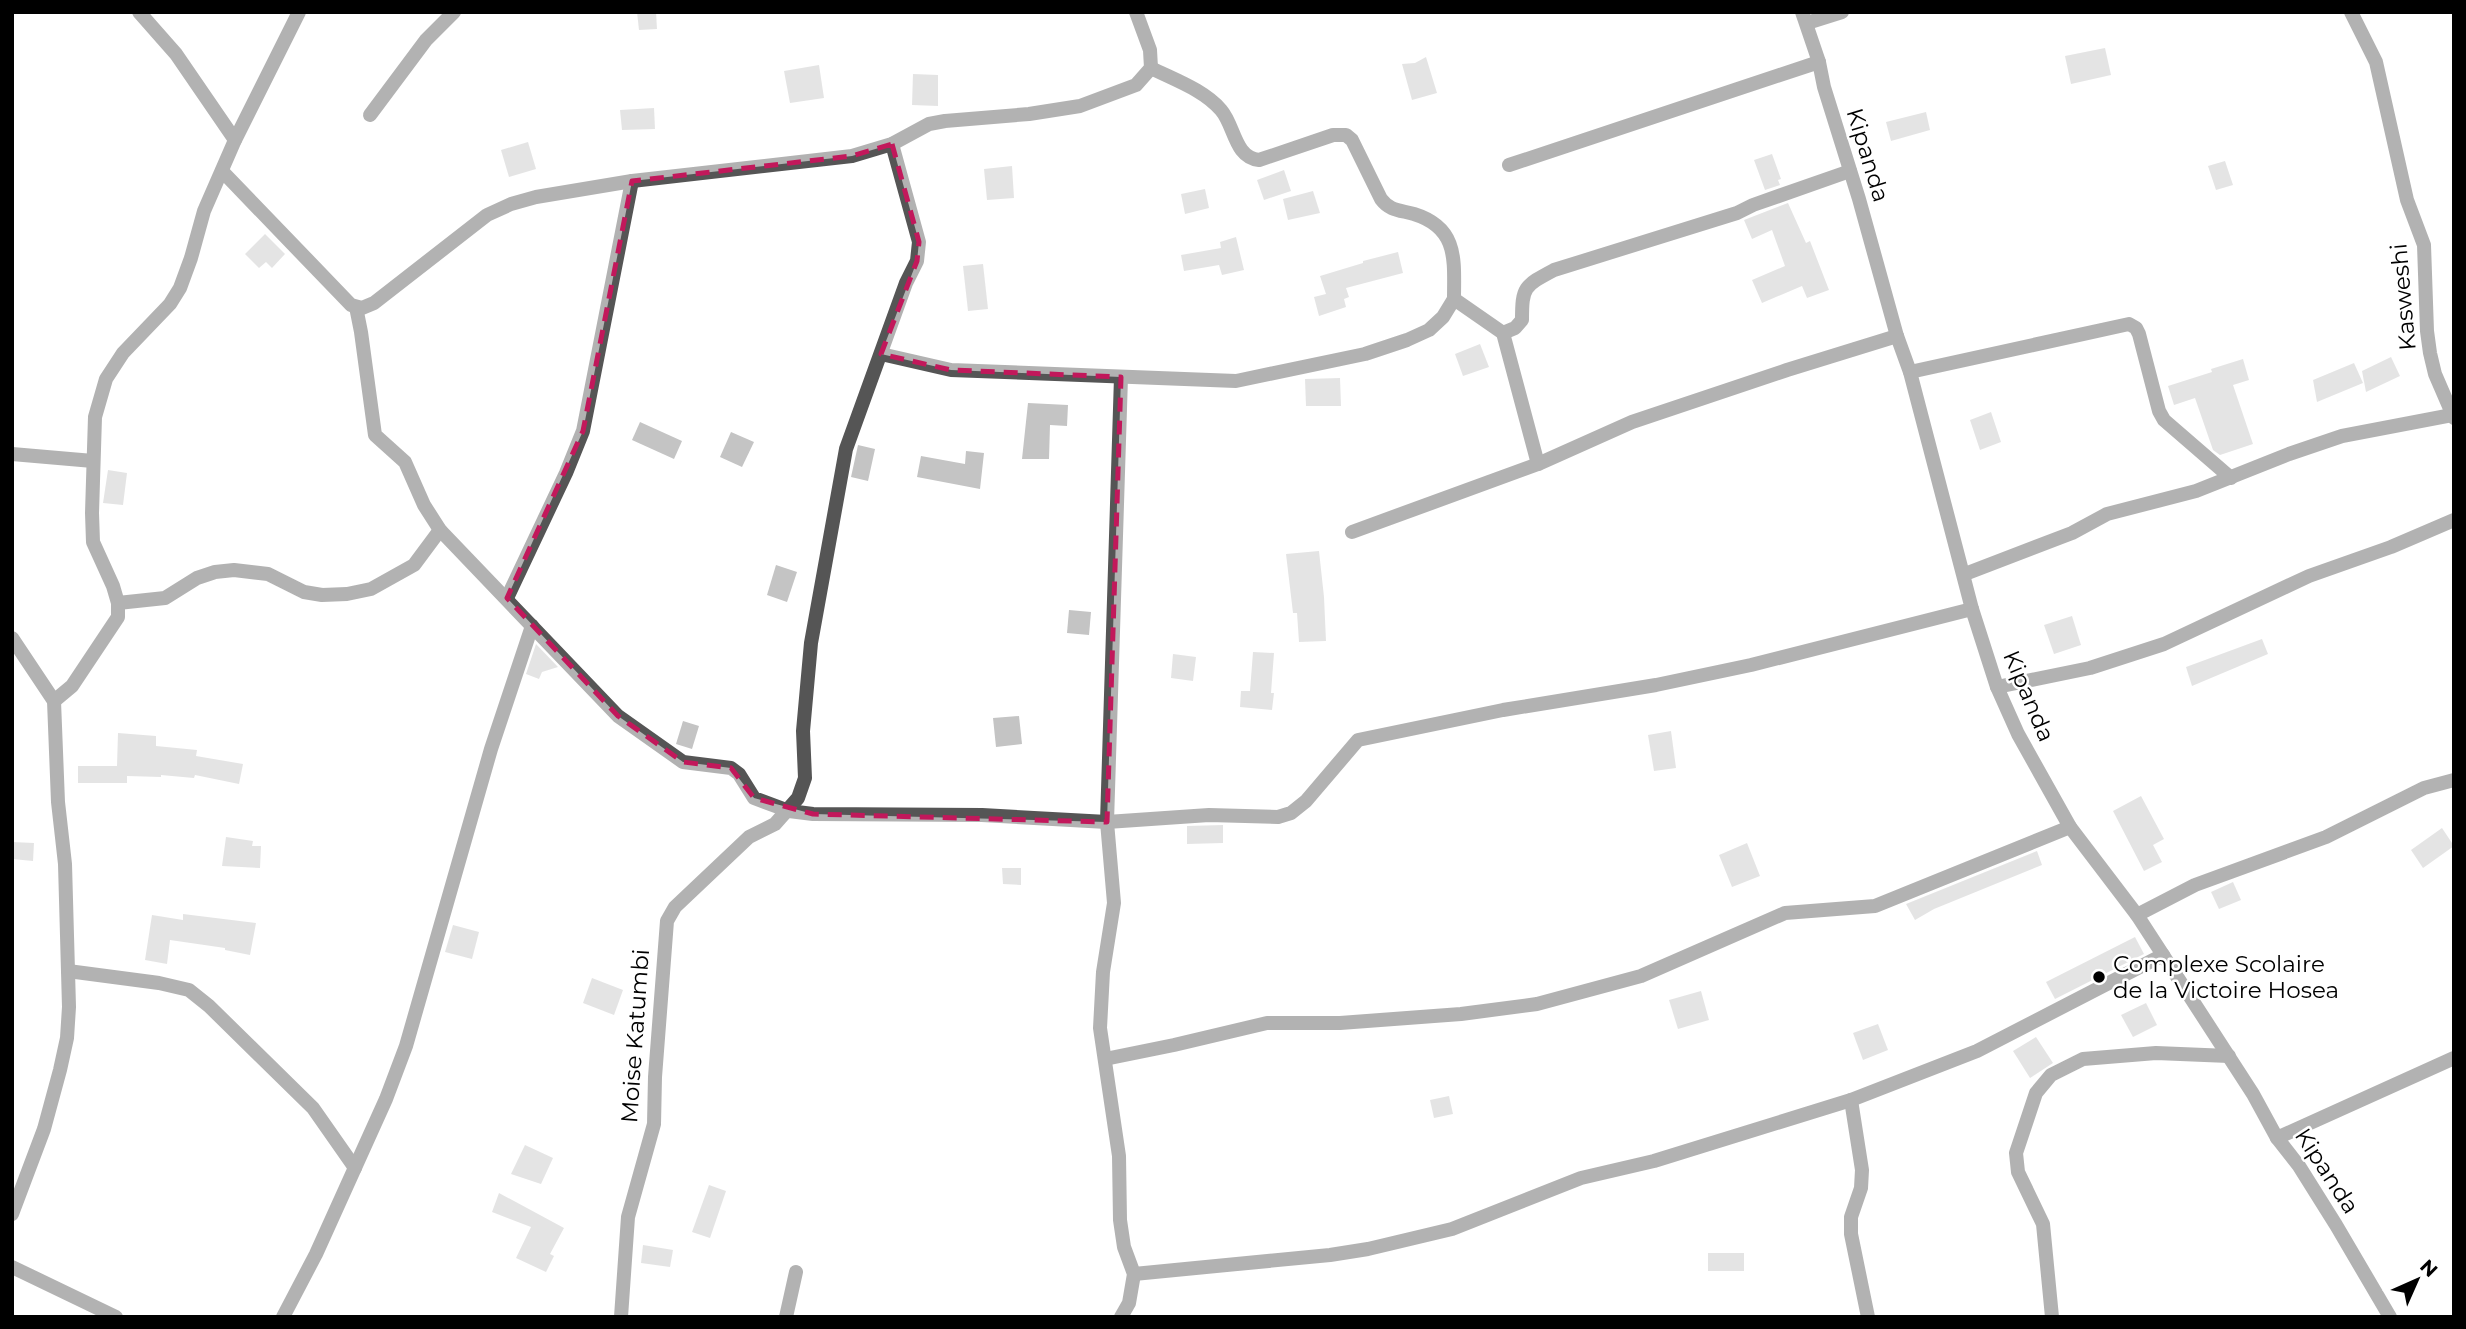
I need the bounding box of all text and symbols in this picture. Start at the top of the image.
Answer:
street label: Kipanda [1841,105,1895,205]
street label: Kasweshi [2384,242,2422,352]
street label: Kipanda [1997,646,2061,746]
street label: Moise Katumbi [615,948,655,1124]
place label: Complexe Scolaire de la Victoire Hosea [2113,950,2339,1004]
marker: Complexe Scolaire de la Victoire Hosea [2091,969,2107,985]
street label: Kipanda [2289,1123,2365,1219]
north arrow [2382,1245,2452,1315]
text: N [2415,1255,2442,1282]

